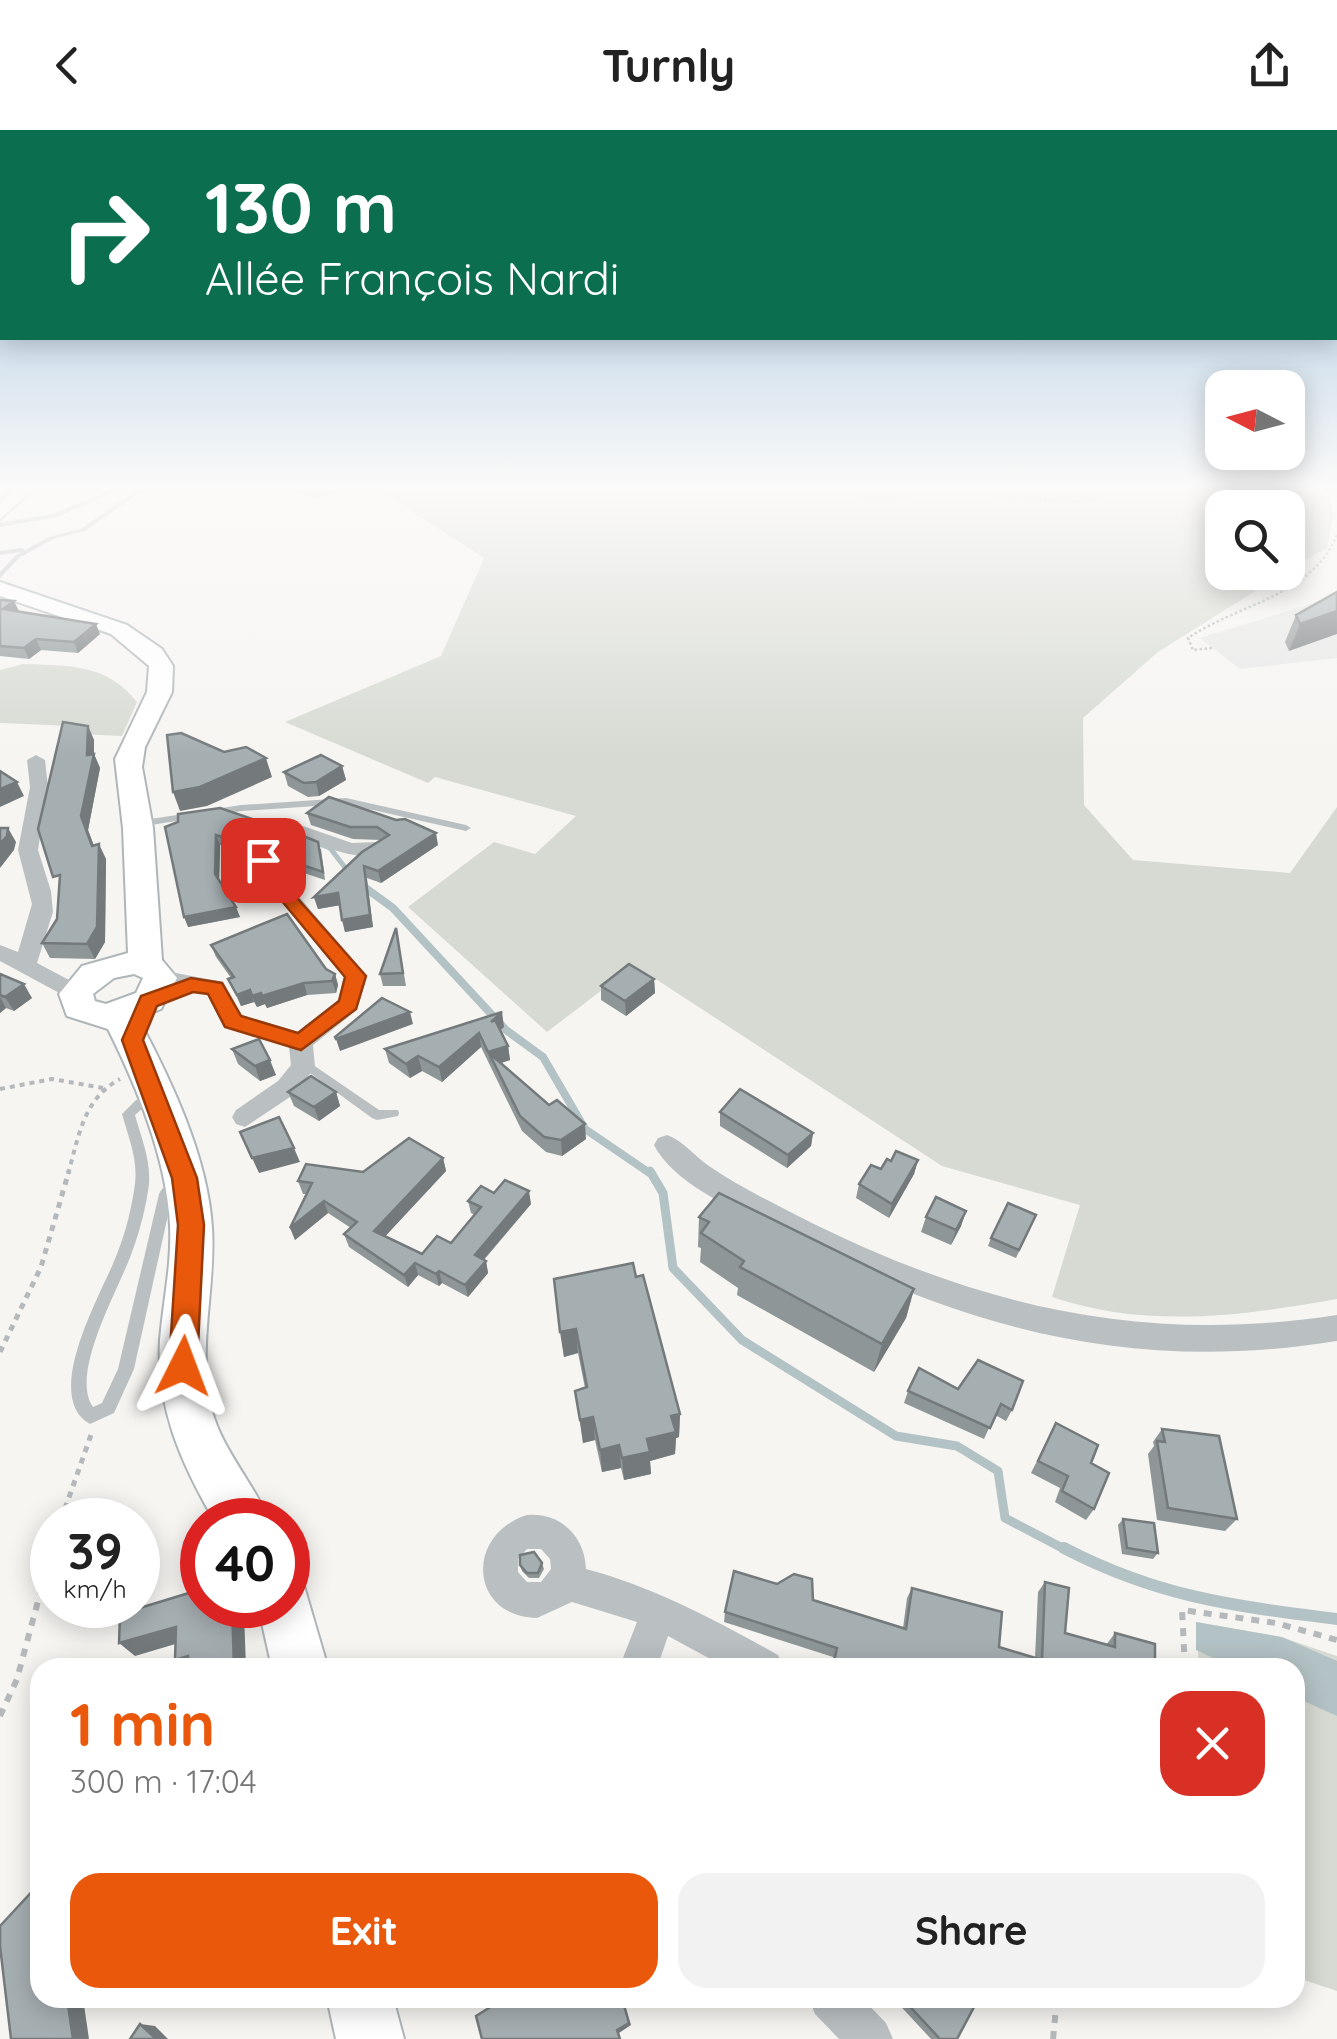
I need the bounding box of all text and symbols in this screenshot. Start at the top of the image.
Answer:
text: Turnly [602,37,735,93]
icon: back [40,38,95,93]
icon: share [1242,38,1297,93]
text: 130 m [205,163,397,251]
icon: right [40,170,170,300]
text: Allée François Nardi [205,250,619,306]
north arrow [1205,370,1305,470]
map controls [1205,370,1305,590]
button: search [1205,490,1305,590]
pin [221,818,306,903]
icon: arrive [236,833,291,888]
position arrow [131,1314,235,1418]
speed limit sign: 40 [180,1498,310,1628]
text: 39 [67,1519,123,1582]
text: km/h [63,1573,127,1604]
text: 1 min [70,1686,215,1761]
button: close [1160,1691,1265,1796]
text: 300 m · 17:04 [70,1761,257,1801]
button: Exit [70,1873,658,1988]
button: Share [678,1873,1265,1988]

